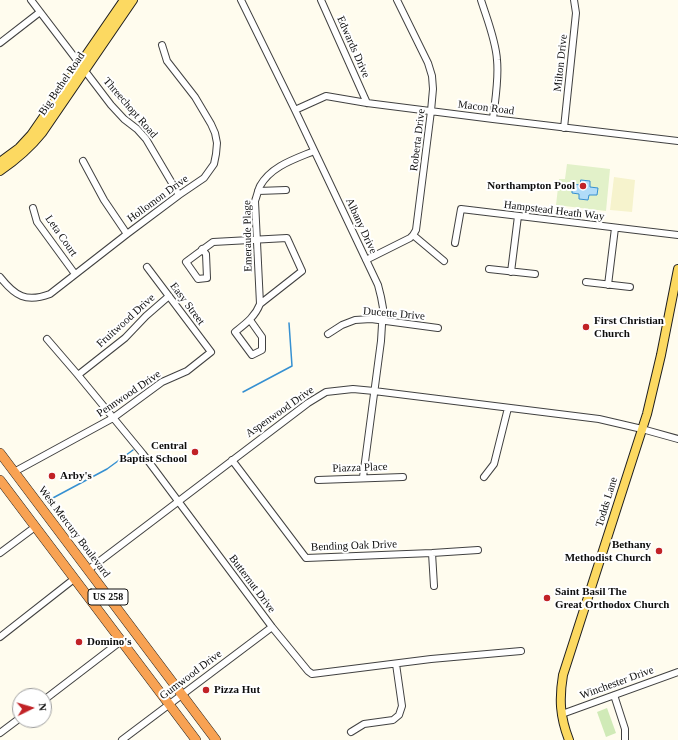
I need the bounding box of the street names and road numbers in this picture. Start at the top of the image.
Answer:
street label: Edwards Drive [333,14,373,80]
street label: Milton Drive [551,34,571,92]
street label: Big Bethel Road [36,50,88,118]
street label: Threechopt Road [100,75,160,141]
street label: Macon Road [457,98,515,118]
street label: Roberta Drive [408,108,428,172]
street label: Hollomon Drive [125,172,191,226]
street label: Albany Drive [342,196,380,256]
street label: Hampstead Heath Way [503,198,605,224]
street label: Emeraude Plage [241,200,255,272]
street label: Leta Court [42,213,80,259]
street label: Easy Street [167,280,207,328]
street label: Fruitwood Drive [94,291,158,351]
street label: Ducette Drive [363,305,425,323]
street label: Pennwood Drive [95,368,163,420]
street label: Aspenwood Drive [243,384,317,440]
street label: Piazza Place [332,460,388,476]
street label: Todds Lane [593,475,621,529]
street label: West Mercury Boulevard [35,484,113,580]
street label: Bending Oak Drive [311,538,397,554]
street label: Butternut Drive [226,552,278,616]
road number: US 258 [88,589,128,605]
street label: Gumwood Drive [157,647,225,703]
street label: Winchester Drive [578,664,656,702]

